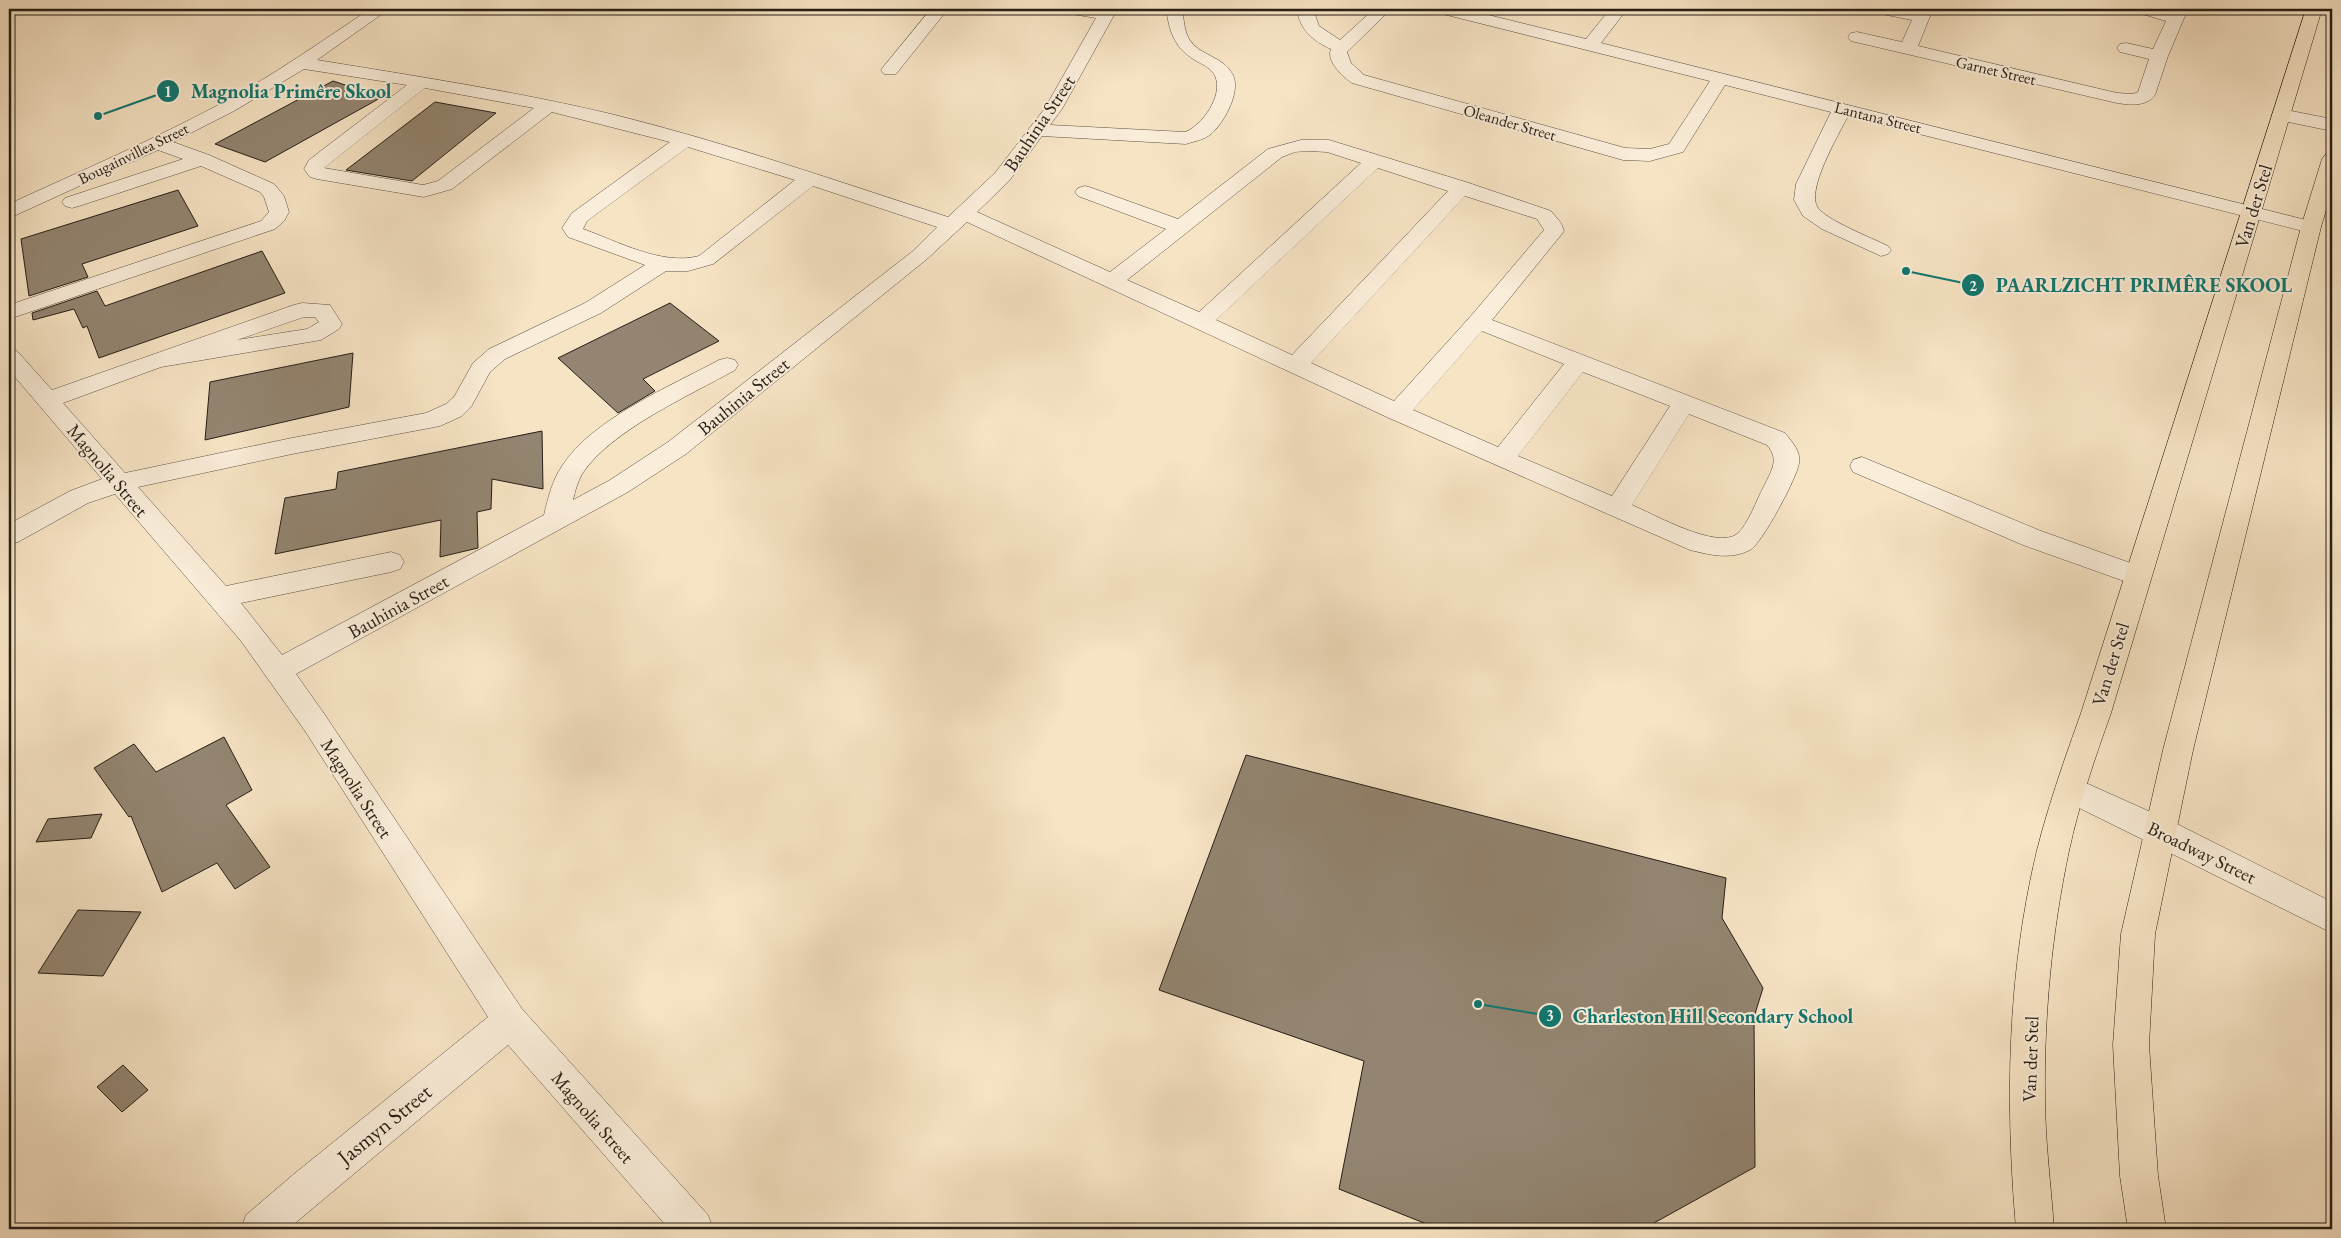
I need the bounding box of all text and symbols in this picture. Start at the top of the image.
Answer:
street label: Garnet Street [1954,51,2038,90]
street label: Bauhinia Street [998,70,1081,176]
callout: Magnolia Primêre Skool [156,74,402,109]
text: Magnolia Primêre Skool [191,78,392,104]
text: 1 [164,82,172,101]
street label: Lantana Street [1832,97,1923,138]
street label: Oleander Street [1461,99,1558,146]
street label: Bougainvillea Street [74,118,192,189]
street label: Van der Stel [2229,161,2278,251]
callout: PAARLZICHT PRIMÊRE SKOOL [1961,268,2302,303]
text: PAARLZICHT PRIMÊRE SKOOL [1996,272,2293,298]
text: 2 [1969,276,1977,295]
street label: Bauhinia Street [692,352,794,441]
street label: Magnolia Street [61,419,154,522]
street label: Bauhinia Street [344,569,453,644]
street label: Van der Stel [2086,619,2135,709]
street label: Magnolia Street [315,734,398,843]
street label: Broadway Street [2143,815,2260,889]
callout: Charleston Hill Secondary School [1537,998,1863,1033]
text: Charleston Hill Secondary School [1573,1003,1853,1029]
text: 3 [1546,1006,1554,1025]
street label: Van der Stel [2017,1015,2045,1103]
street label: Magnolia Street [546,1066,639,1169]
street label: Jasmyn Street [329,1077,438,1173]

